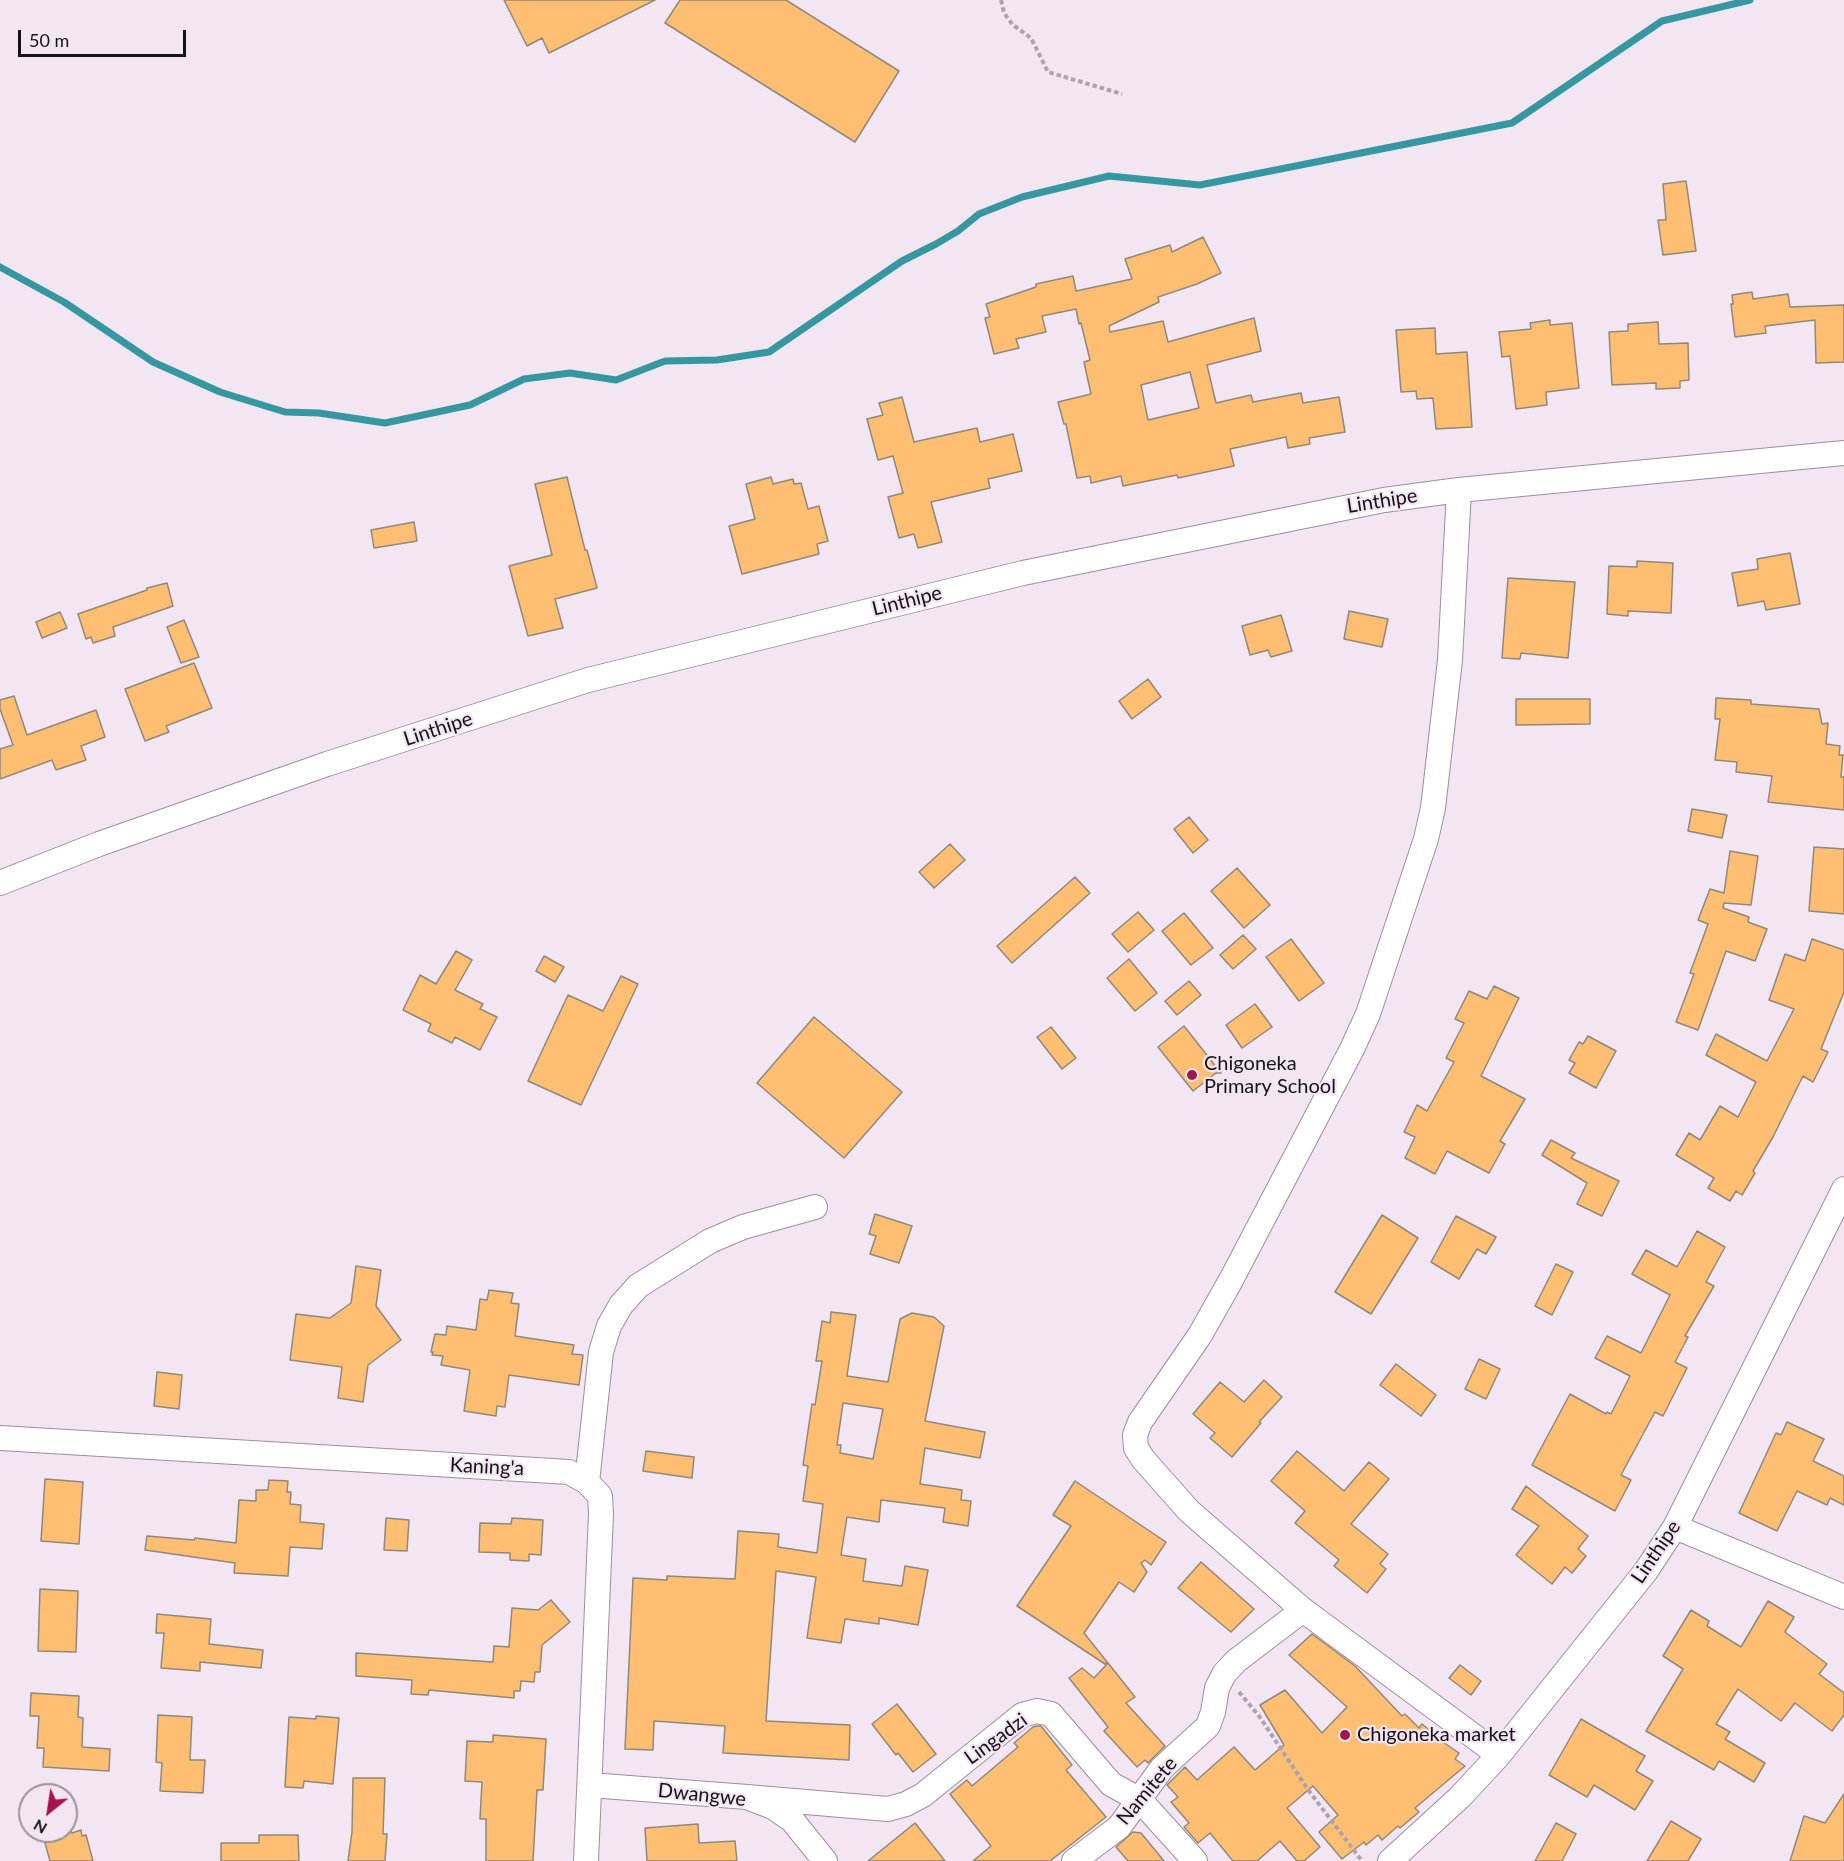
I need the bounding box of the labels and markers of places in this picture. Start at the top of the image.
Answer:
place label: Chigoneka Primary School [1204,1052,1336,1099]
marker: Chigoneka Primary School [1185,1068,1199,1082]
place label: Chigoneka market [1357,1723,1516,1747]
marker: Chigoneka market [1338,1728,1352,1742]

